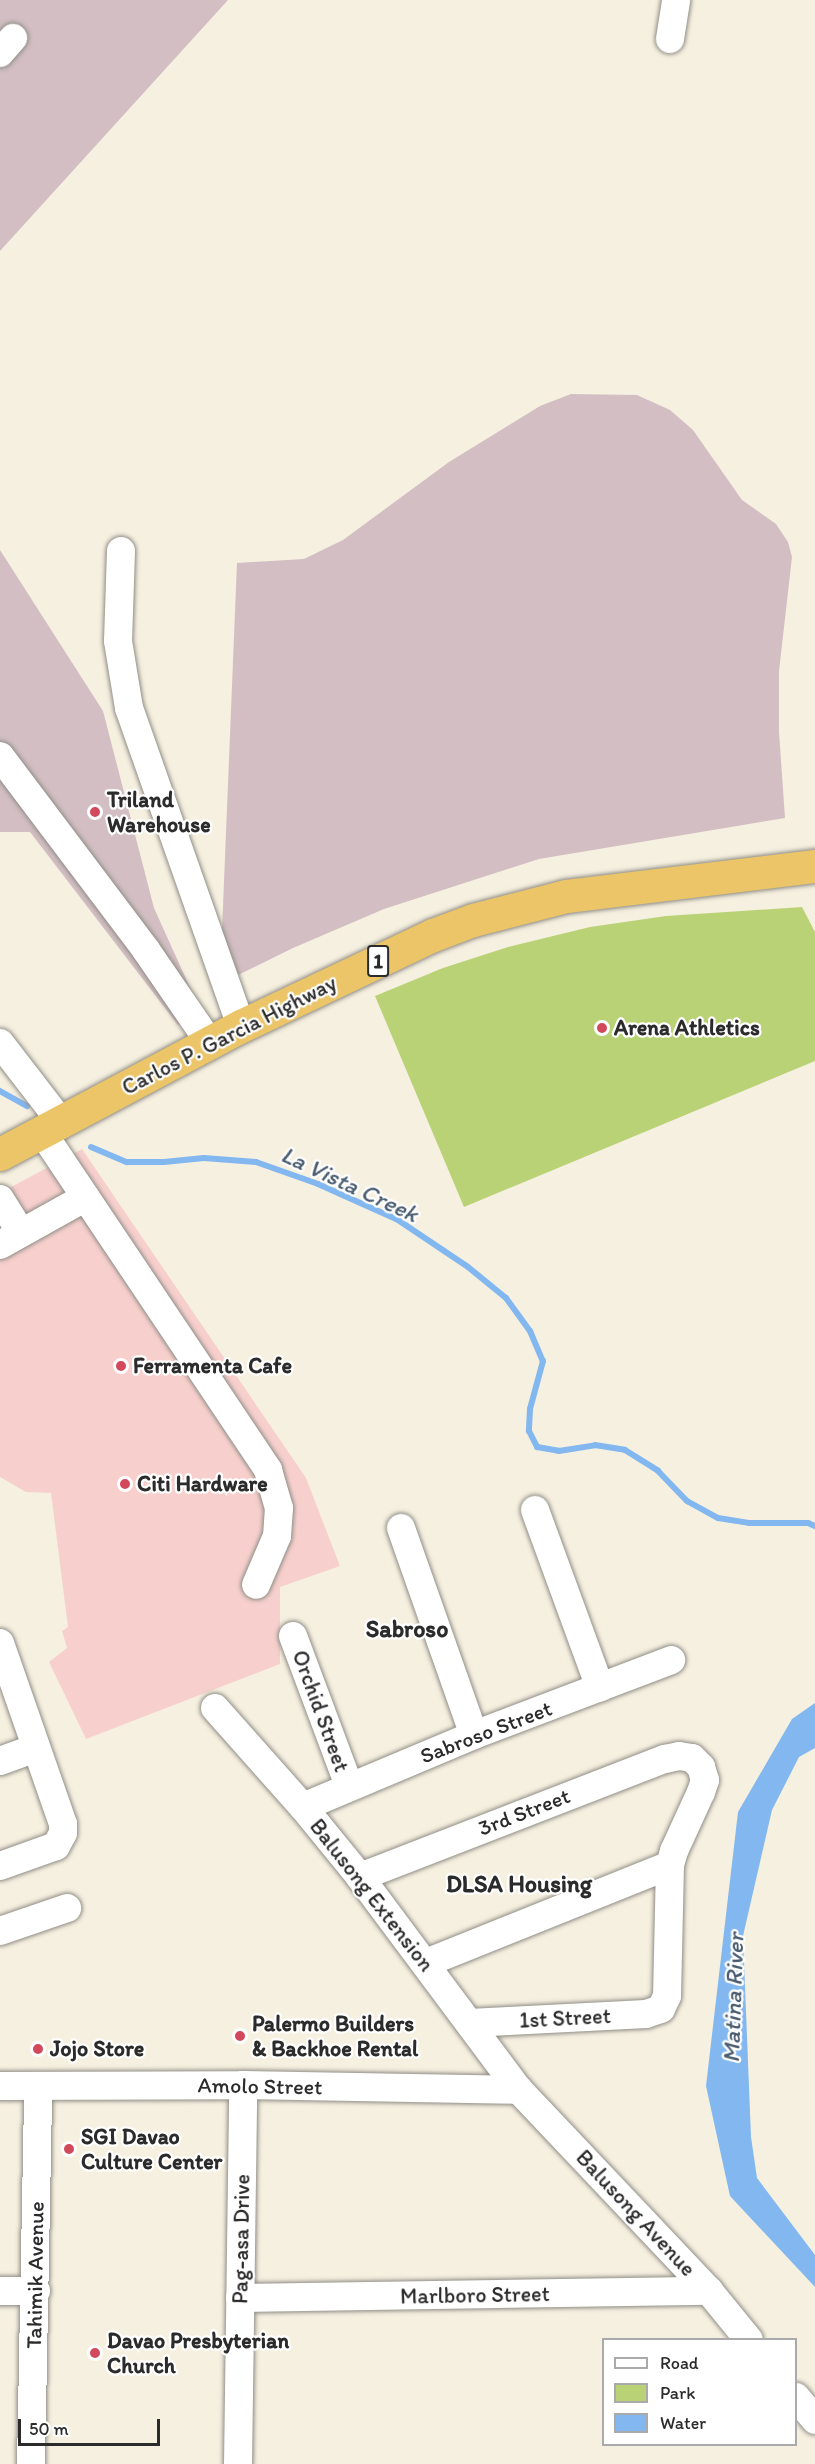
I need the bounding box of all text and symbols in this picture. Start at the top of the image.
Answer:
place label: Triland Warehouse [107,786,211,837]
marker: Triland Warehouse [88,805,102,819]
road number: 1 [366,943,390,979]
street label: Carlos P. Garcia Highway [118,970,340,1100]
place label: Arena Athletics [614,1015,759,1041]
marker: Arena Athletics [595,1021,609,1035]
water label: La Vista Creek [277,1140,423,1228]
place label: Ferramenta Cafe [133,1353,292,1379]
marker: Ferramenta Cafe [114,1359,128,1373]
place label: Citi Hardware [137,1471,268,1497]
marker: Citi Hardware [118,1477,132,1491]
district label: Sabroso [366,1615,448,1643]
street label: Orchid Street [287,1647,355,1775]
street label: Sabroso Street [416,1695,556,1769]
street label: 3rd Street [475,1783,573,1841]
street label: Balusong Extension [304,1814,440,1976]
district label: DLSA Housing [446,1870,592,1898]
water label: Matina River [716,1933,750,2063]
street label: 1st Street [519,2002,611,2034]
place label: Palermo Builders & Backhoe Rental [252,2010,418,2062]
marker: Palermo Builders & Backhoe Rental [233,2029,247,2043]
place label: Jojo Store [50,2036,144,2062]
marker: Jojo Store [31,2042,45,2056]
street label: Amolo Street [198,2072,322,2100]
place label: SGI Davao Culture Center [81,2123,222,2174]
marker: SGI Davao Culture Center [62,2142,76,2156]
street label: Balusong Avenue [571,2145,701,2281]
street label: Pag-asa Drive [227,2174,255,2304]
street label: Tahimik Avenue [21,2201,49,2349]
street label: Marlboro Street [400,2280,550,2310]
place label: Davao Presbyterian Church [107,2327,290,2378]
legend [602,2338,797,2446]
marker: Davao Presbyterian Church [88,2346,102,2360]
text: Road [660,2352,699,2374]
text: Park [660,2382,695,2404]
scale bar [21,2407,164,2445]
text: Water [660,2412,706,2434]
text: 50 m [29,2418,69,2440]

